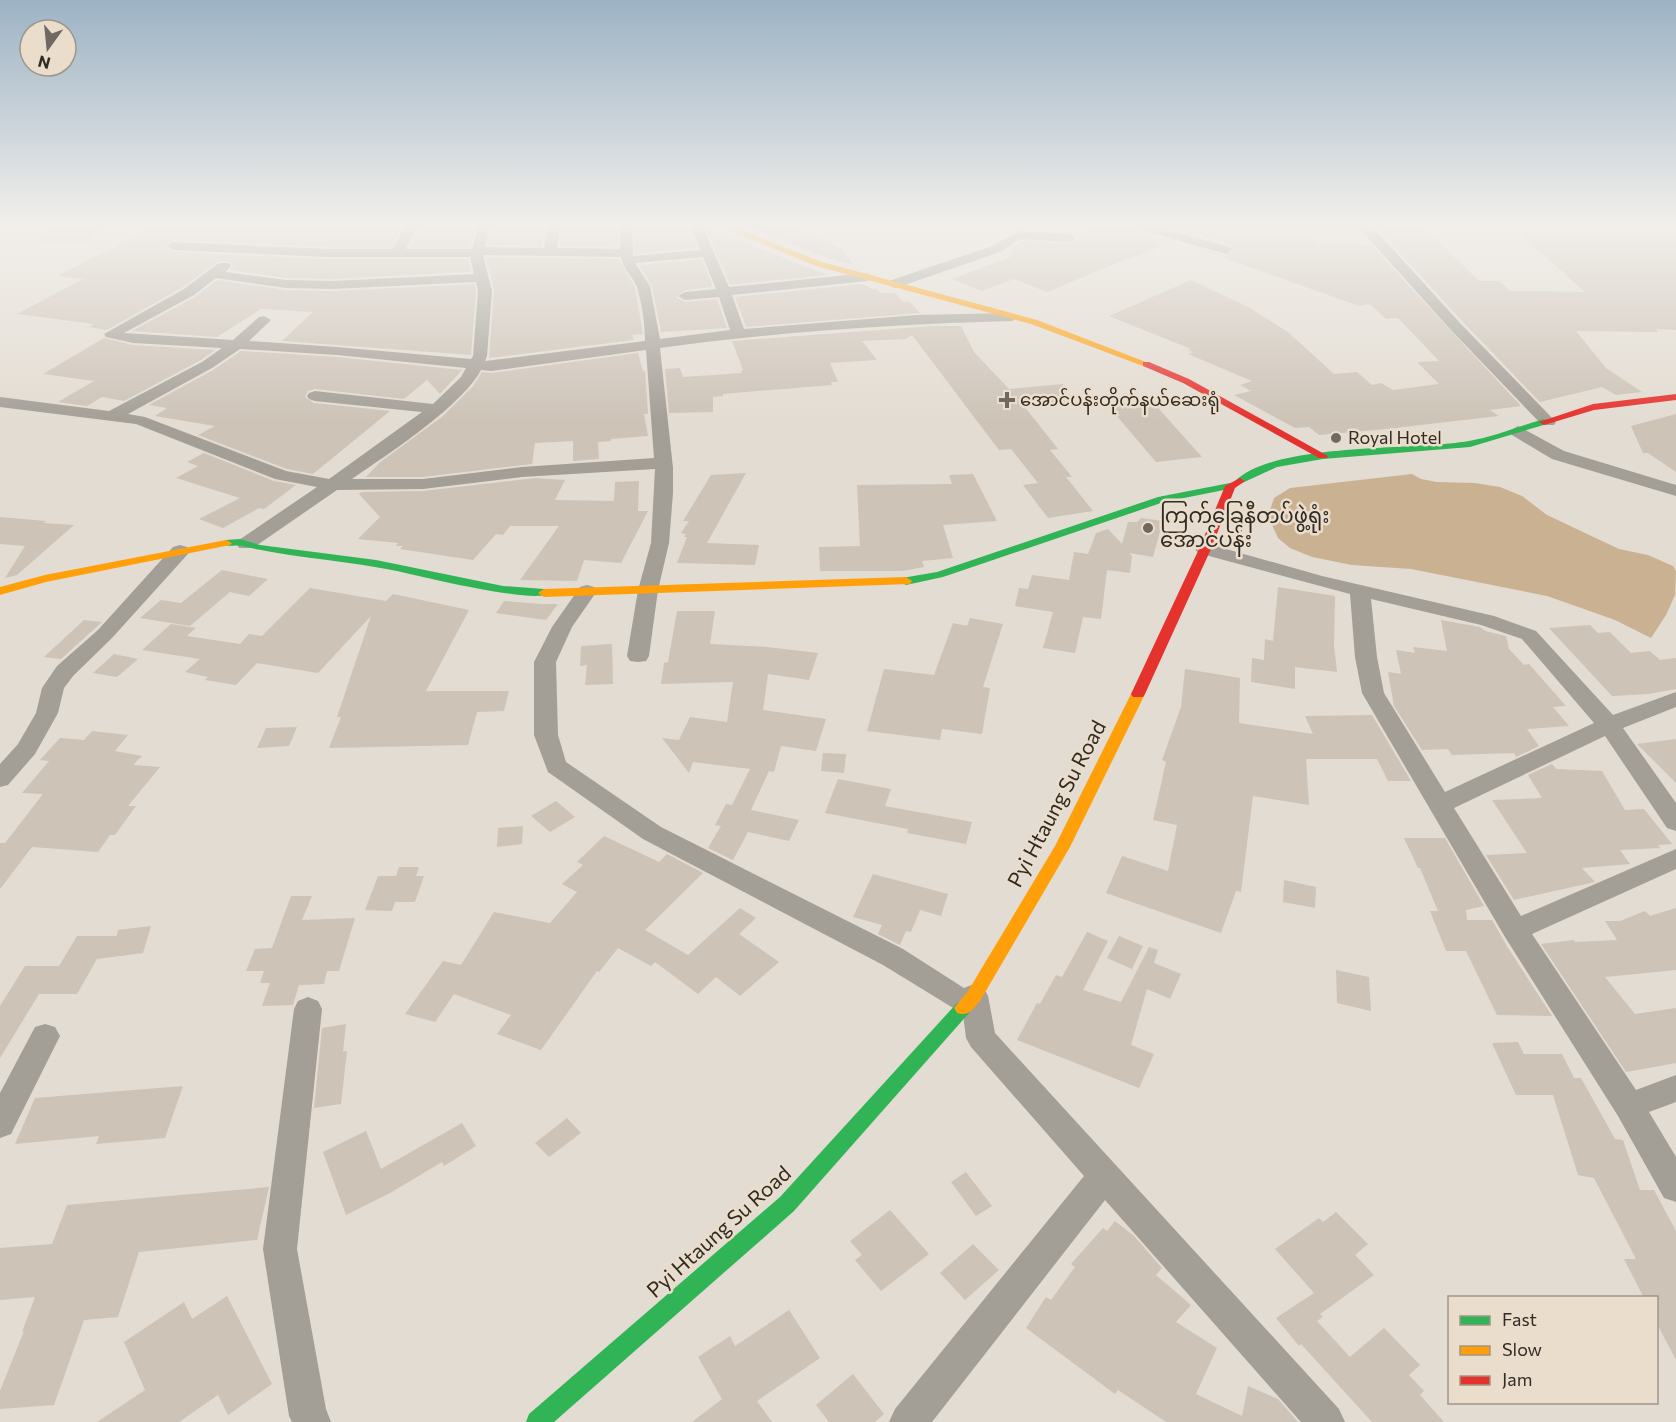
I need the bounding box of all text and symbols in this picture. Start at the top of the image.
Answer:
north arrow [18,18,78,78]
text: N [36,52,52,74]
place label: အောင်ပန်းတိုက်နယ်ဆေးရုံ [1020,386,1220,415]
marker: အောင်ပန်းတိုက်နယ်ဆေးရုံ [998,391,1016,409]
place label: Royal Hotel [1348,426,1442,448]
marker: Royal Hotel [1329,431,1343,445]
place label: ကြက်ခြေနီတပ်ဖွဲ့ရုံး အောင်ပန်း [1160,500,1329,557]
marker: ကြက်ခြေနီတပ်ဖွဲ့ရုံး အောင်ပန်း [1141,521,1155,535]
street label: Pyi Htaung Su Road [1001,716,1110,891]
street label: Pyi Htaung Su Road [641,1160,795,1302]
legend [1448,1296,1658,1404]
text: Fast [1502,1308,1537,1330]
text: Slow [1502,1338,1542,1360]
text: Jam [1502,1368,1532,1390]

